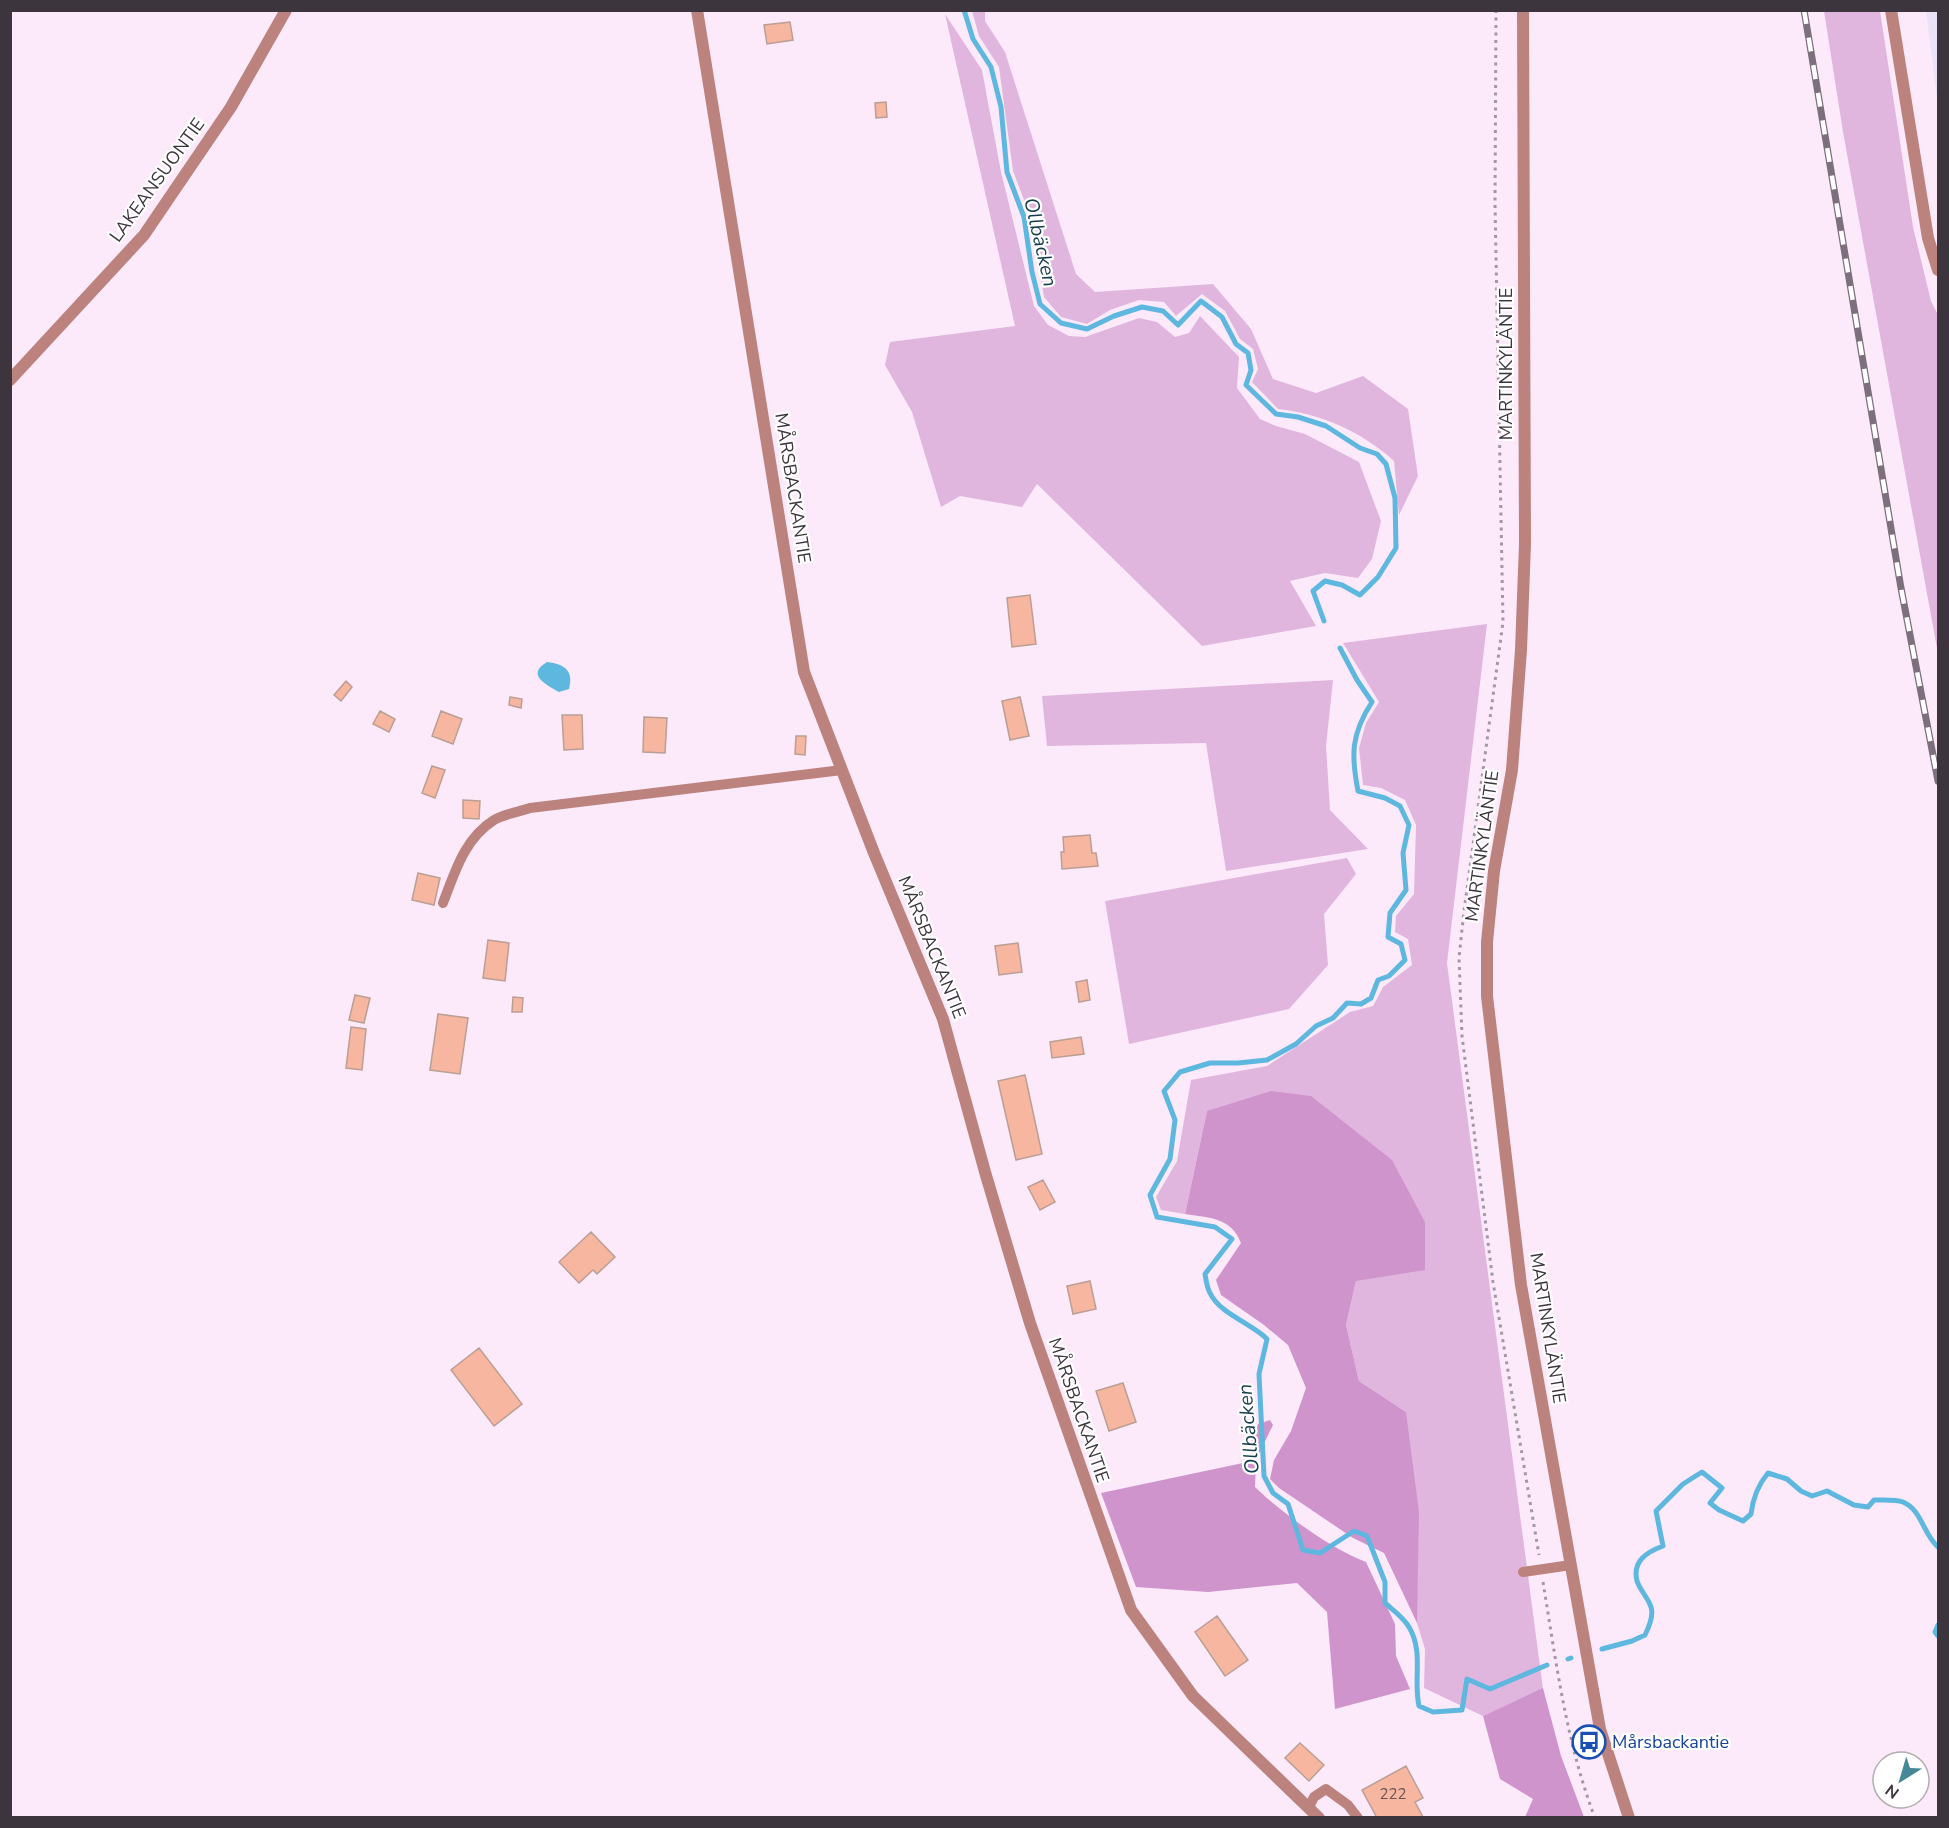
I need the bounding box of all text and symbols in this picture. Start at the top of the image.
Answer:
street label: LAKEANSUONTIE [104,113,210,247]
water label: Ollbäcken [1017,195,1064,289]
street label: MARTINKYLÄNTIE [1494,288,1518,440]
street label: MÅRSBACKANTIE [769,411,817,565]
street label: MARTINKYLÄNTIE [1460,769,1504,923]
street label: MÅRSBACKANTIE [892,872,972,1022]
street label: MARTINKYLÄNTIE [1524,1251,1572,1405]
street label: MÅRSBACKANTIE [1043,1334,1115,1486]
water label: Ollbäcken [1231,1383,1266,1475]
bus stop icon: Mårsbackantie [1571,1724,1607,1760]
place label: Mårsbackantie [1612,1730,1729,1754]
north arrow [1871,1750,1931,1810]
text: N [1881,1779,1904,1804]
house number: 222 [1379,1784,1407,1804]

